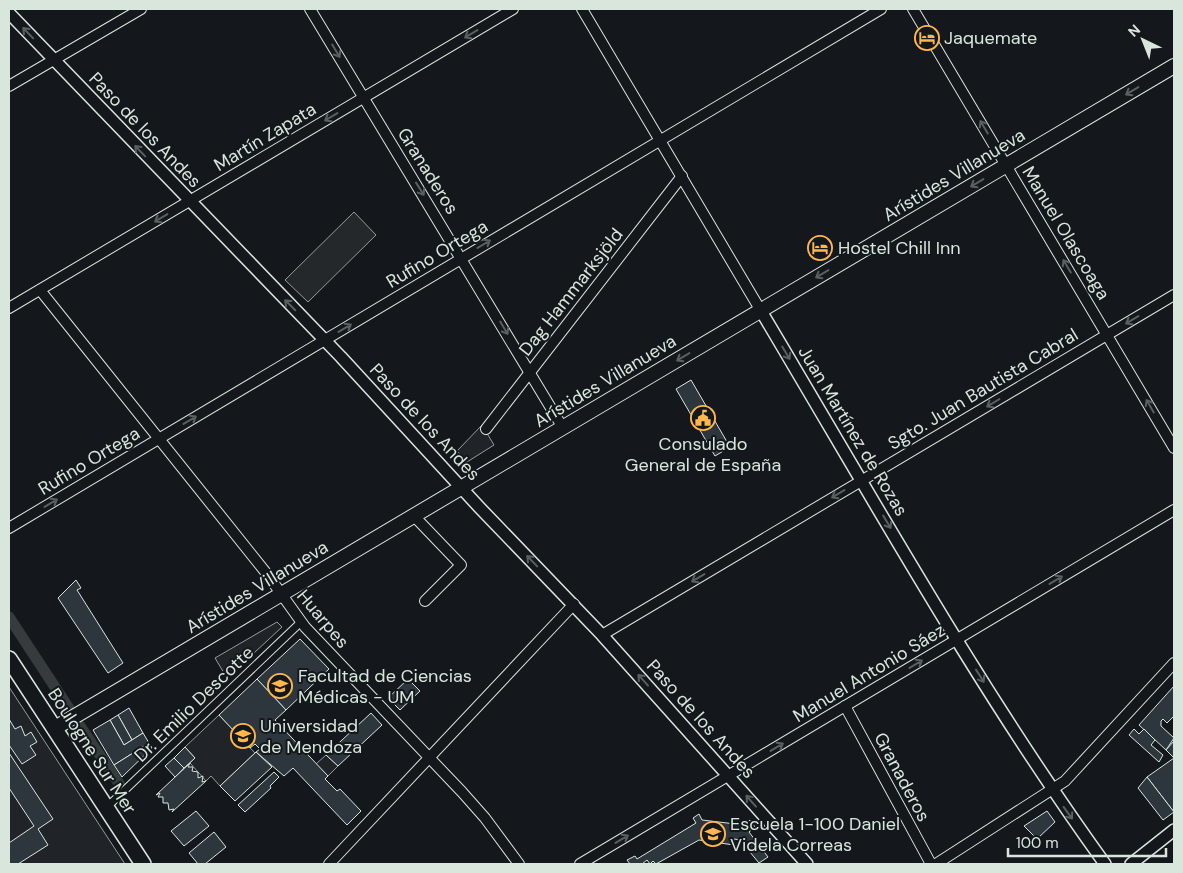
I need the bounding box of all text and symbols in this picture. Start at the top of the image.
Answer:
north arrow [1118,15,1168,65]
text: N [1124,20,1144,41]
hotel icon: Jaquemate [914,25,940,51]
place label: Jaquemate [944,26,1037,50]
one-way arrow [22,27,34,39]
one-way arrow [464,29,478,39]
one-way arrow [331,43,341,57]
street label: Paso de los Andes [84,67,206,193]
one-way arrow [1126,87,1140,97]
street label: Martín Zapata [210,97,320,177]
one-way arrow [324,112,338,122]
one-way arrow [978,120,988,134]
street label: Granaderos [392,123,464,219]
street label: Arístides Villanueva [879,123,1029,227]
one-way arrow [134,144,146,157]
street label: Manuel Olascoaga [1017,162,1115,304]
one-way arrow [970,178,985,188]
one-way arrow [415,182,425,196]
one-way arrow [155,213,169,223]
street label: Rufino Ortega [382,214,492,294]
street label: Dag Hammarksjöld [514,223,628,361]
hotel icon: Hostel Chill Inn [807,235,833,261]
place label: Hostel Chill Inn [838,236,961,260]
one-way arrow [477,239,491,249]
one-way arrow [1061,260,1071,274]
one-way arrow [816,270,830,280]
one-way arrow [284,298,296,311]
one-way arrow [1126,315,1140,325]
one-way arrow [500,321,510,335]
one-way arrow [337,322,351,332]
street label: Sgto. Juan Bautista Cabral [884,323,1082,455]
street label: Arístides Villanueva [530,329,680,433]
street label: Juan Martínez de Rozas [793,341,913,521]
one-way arrow [781,345,791,359]
one-way arrow [676,353,690,363]
street label: Paso de los Andes [364,358,486,486]
one-way arrow [986,398,1000,408]
one-way arrow [1144,399,1154,414]
public building icon: Consulado General de España [690,405,716,431]
one-way arrow [183,414,197,424]
street label: Rufino Ortega [34,421,144,501]
place label: Consulado General de España [625,432,781,477]
one-way arrow [831,490,845,500]
one-way arrow [43,497,57,507]
one-way arrow [882,515,892,529]
street label: Arístides Villanueva [182,535,332,639]
one-way arrow [526,555,538,568]
one-way arrow [692,573,706,583]
one-way arrow [1048,575,1062,585]
street label: Huarpes [291,585,355,653]
street label: Manuel Antonio Sáez [789,618,949,728]
street label: Dr. Emilio Descotte [129,641,259,767]
street label: Paso de los Andes [641,655,761,783]
one-way arrow [909,658,923,668]
place label: Facultad de Ciencias Médicas - UM [298,664,472,709]
one-way arrow [975,669,985,683]
school or university icon: Facultad de Ciencias Médicas - UM [267,673,293,699]
one-way arrow [637,674,649,687]
street label: Boulogne Sur Mer [42,683,142,819]
place label: Universidad de Mendoza [260,714,362,759]
school or university icon: Universidad de Mendoza [230,723,256,749]
street label: Granaderos [868,728,936,826]
one-way arrow [769,742,783,752]
one-way arrow [745,795,757,808]
one-way arrow [1063,806,1073,820]
place label: Escuela 1-100 Daniel Videla Correas [730,812,900,857]
school or university icon: Escuela 1-100 Daniel Videla Correas [700,821,726,847]
scale bar [1008,826,1166,858]
text: 100 m [1016,833,1059,853]
one-way arrow [615,834,629,844]

